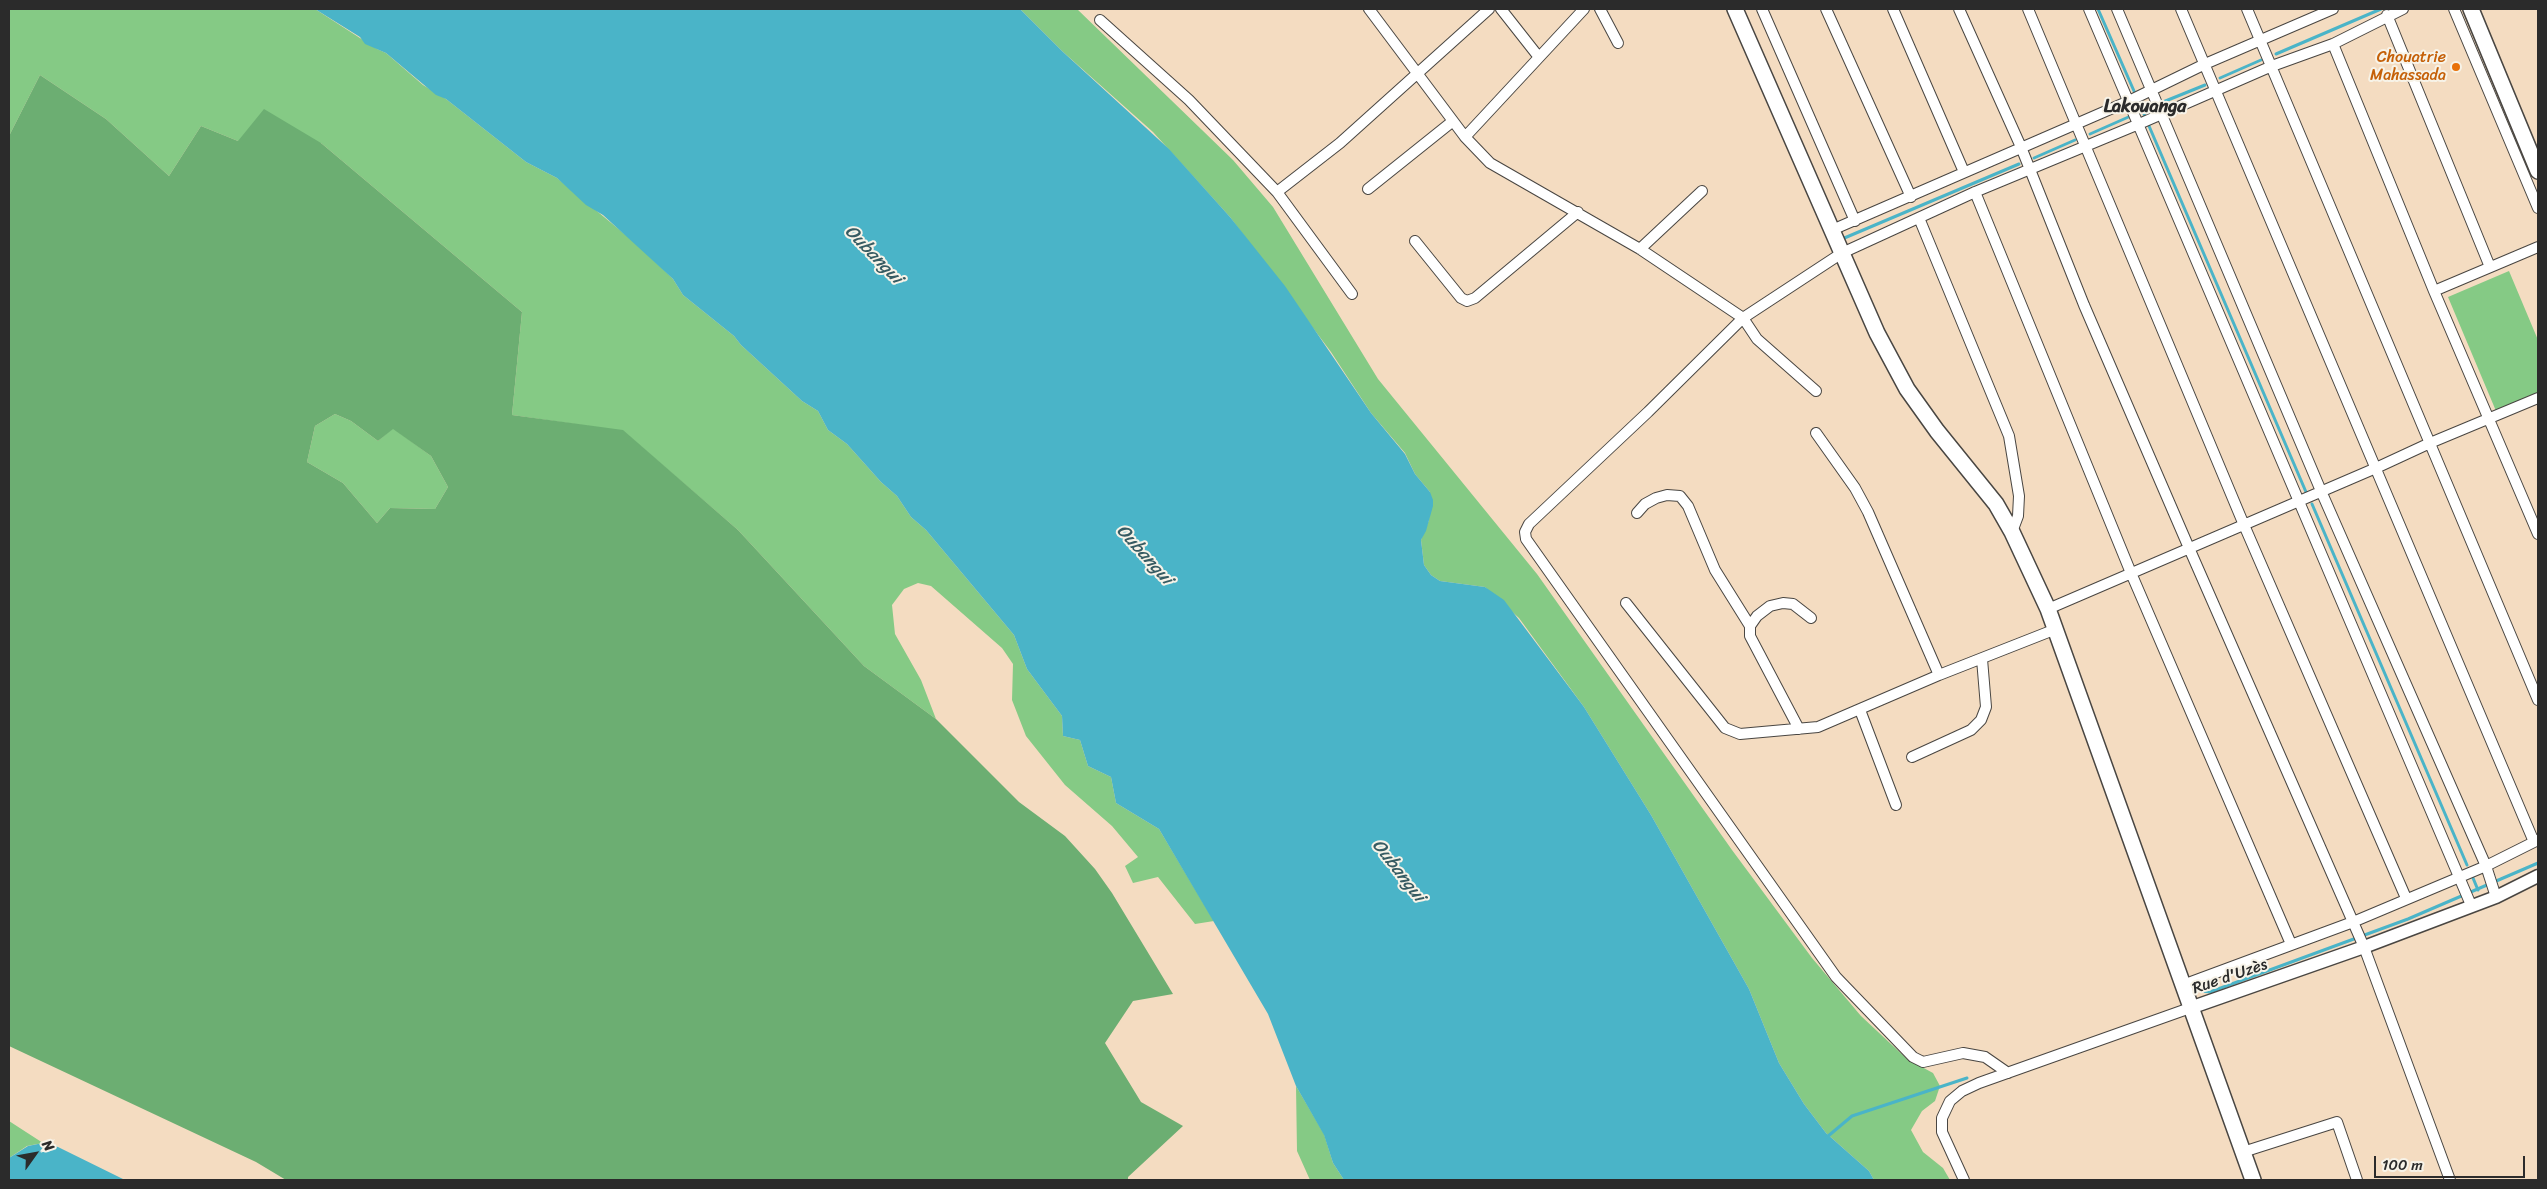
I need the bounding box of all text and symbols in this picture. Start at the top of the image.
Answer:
place label: Chouatrie Mahassada [2370,48,2446,86]
marker: Chouatrie Mahassada [2450,61,2462,73]
district label: Lakouanga [2104,96,2186,118]
water label: Oubangui [840,221,906,289]
water label: Oubangui [1111,520,1177,590]
water label: Oubangui [1367,835,1429,907]
street label: Rue d'Uzès [2190,955,2270,999]
north arrow [10,1129,60,1179]
text: N [35,1135,61,1157]
scale bar [2377,1146,2528,1178]
text: 100 m [2382,1152,2423,1178]

